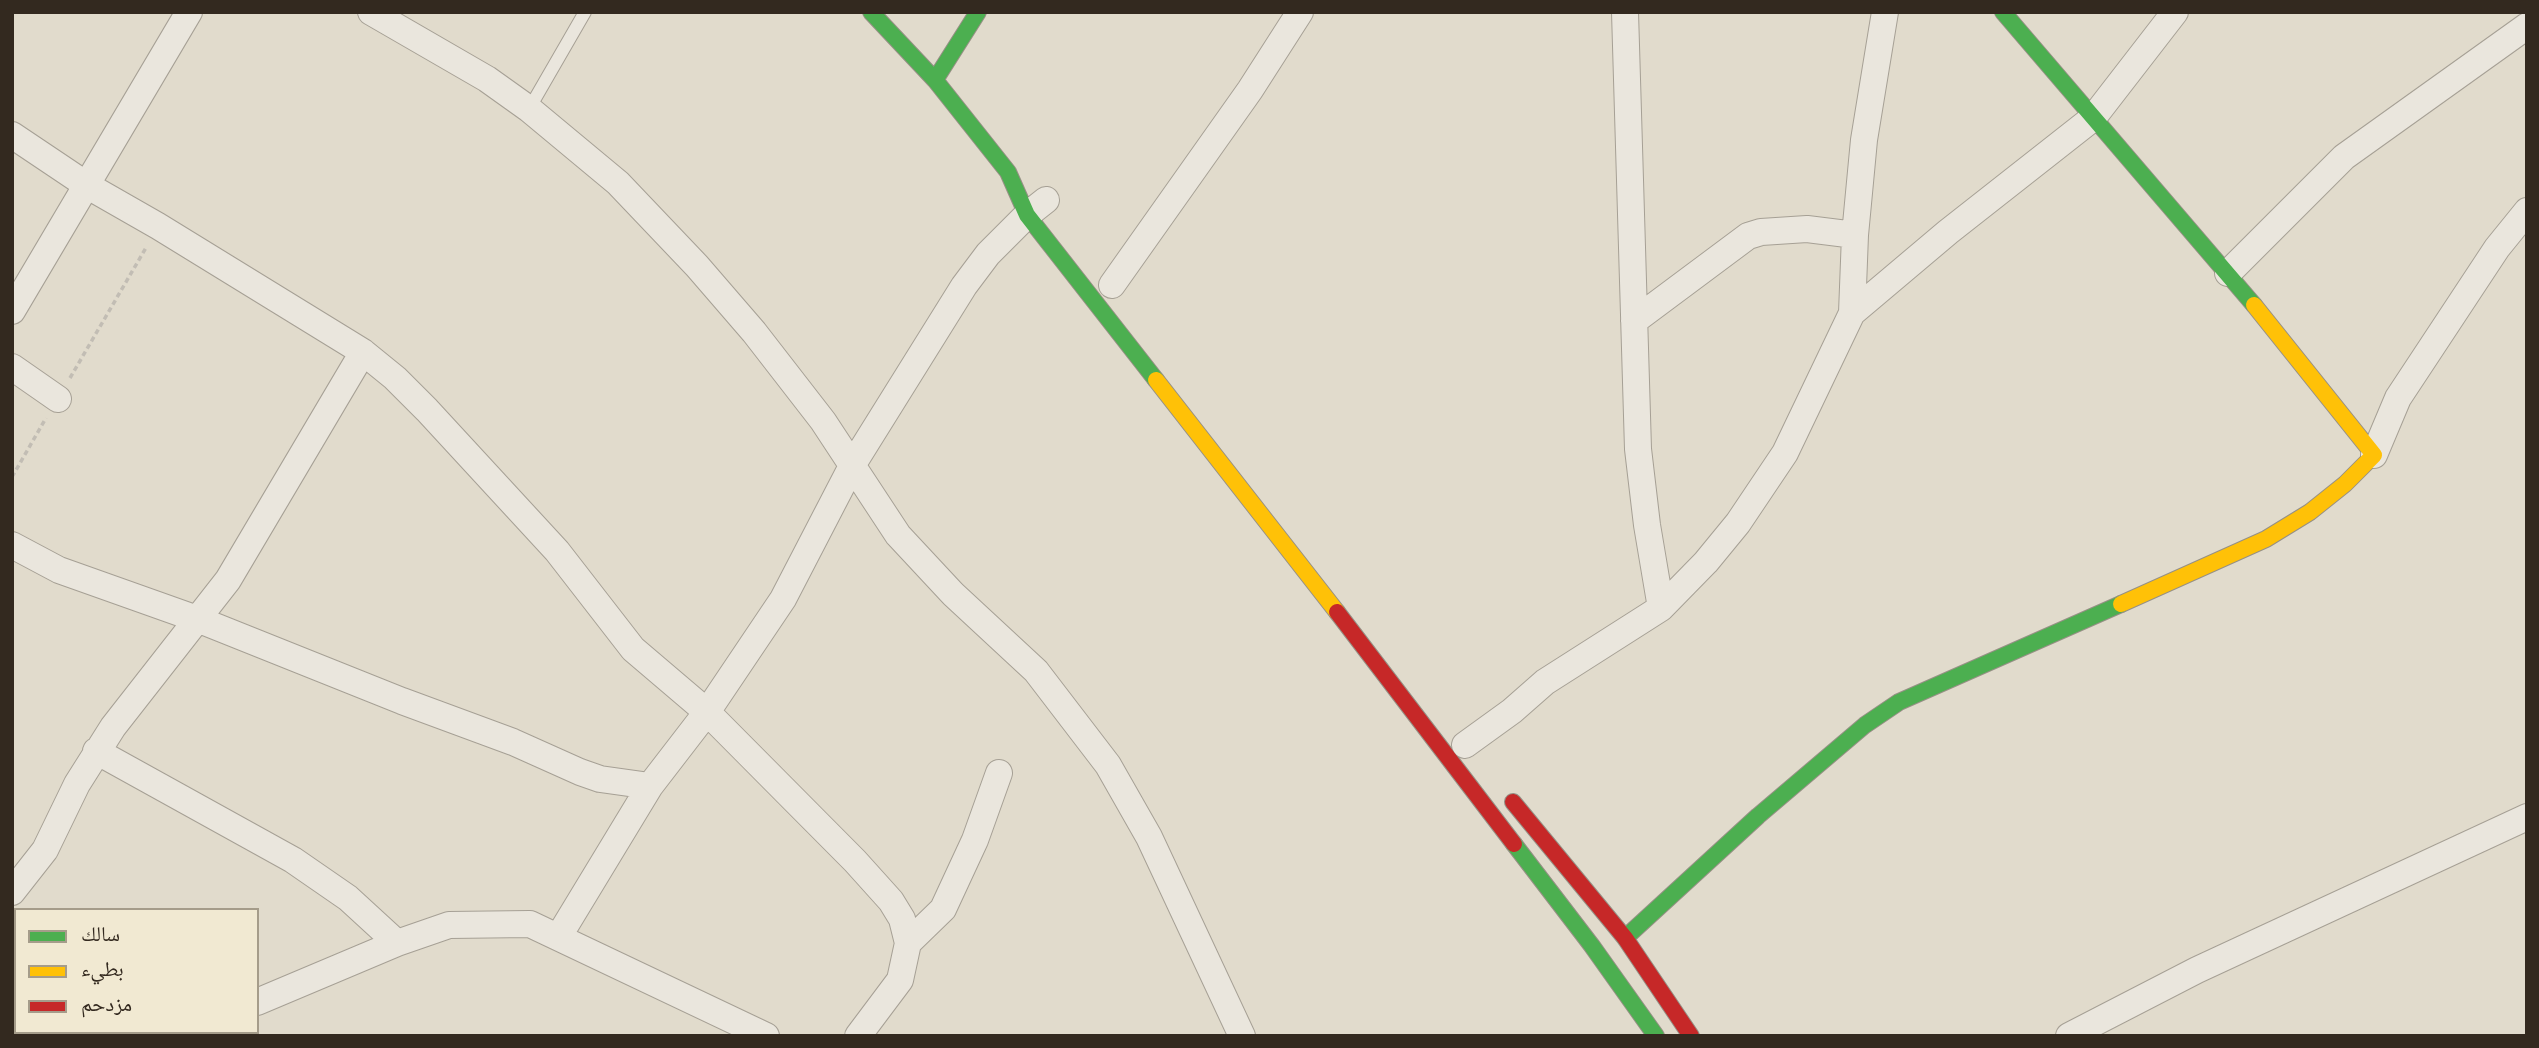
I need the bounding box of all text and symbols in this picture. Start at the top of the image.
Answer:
legend [14,908,259,1034]
text: سالك [81,922,120,946]
text: بطيء [81,957,124,981]
text: مزدحم [81,992,132,1016]

